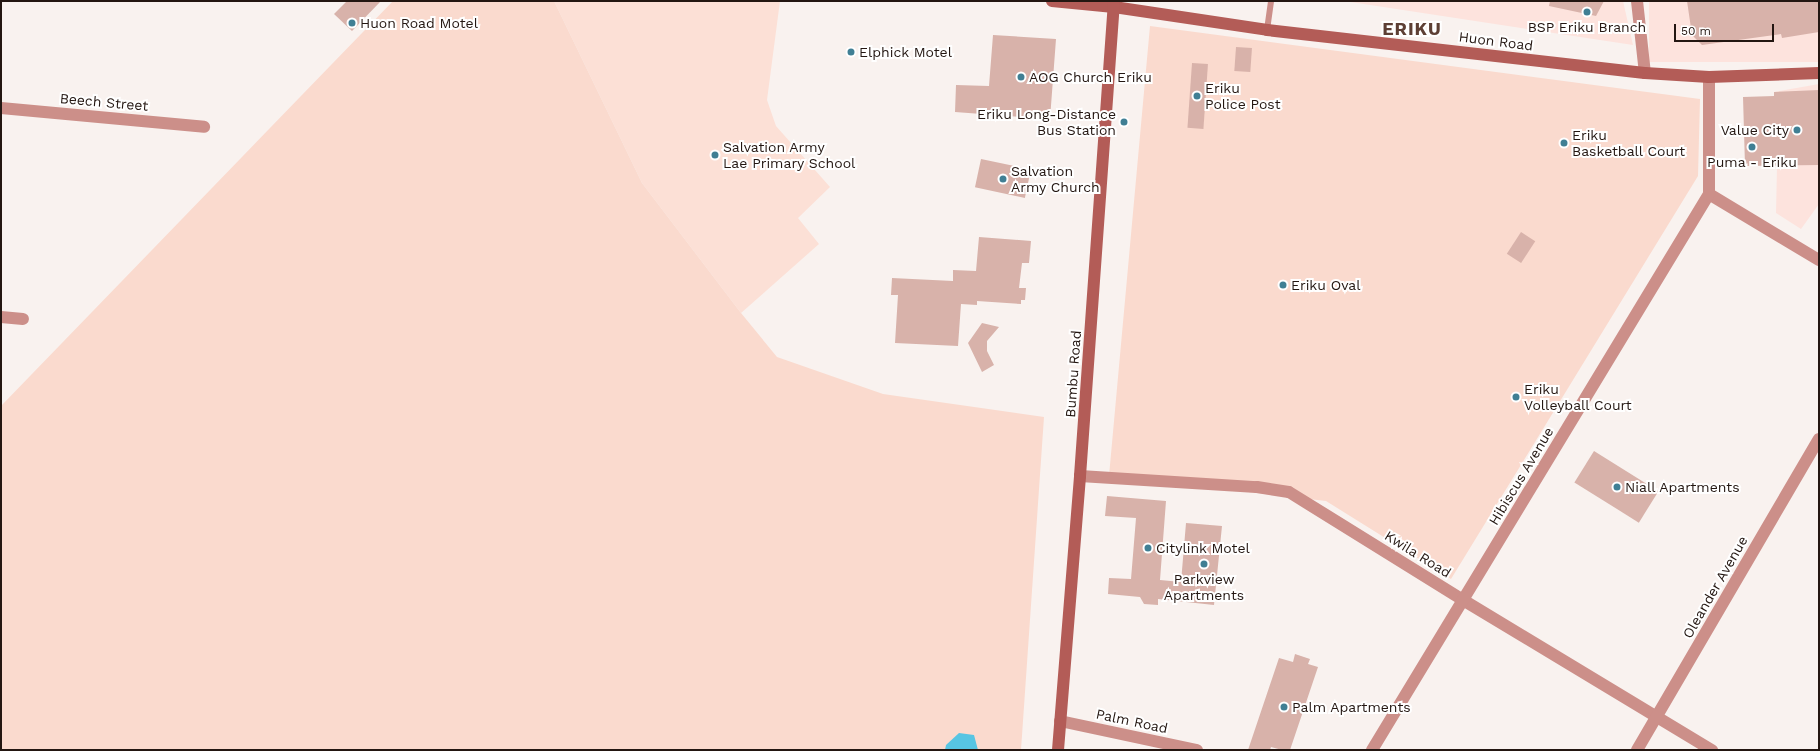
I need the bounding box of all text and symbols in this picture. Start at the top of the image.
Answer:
marker: BSP Eriku Branch [1582,7,1592,17]
place label: Huon Road Motel [360,15,478,31]
scale bar [1676,16,1776,42]
marker: Huon Road Motel [347,18,357,28]
district label: ERIKU [1382,18,1442,40]
place label: BSP Eriku Branch [1528,19,1646,35]
text: 50 m [1681,24,1711,38]
street label: Huon Road [1458,28,1534,54]
place label: Elphick Motel [859,44,952,60]
marker: Elphick Motel [846,47,856,57]
place label: AOG Church Eriku [1029,69,1152,85]
marker: AOG Church Eriku [1016,72,1026,82]
place label: Eriku Police Post [1205,80,1281,112]
street label: Beech Street [59,90,149,114]
marker: Eriku Police Post [1192,91,1202,101]
place label: Eriku Long-Distance Bus Station [977,106,1116,138]
marker: Eriku Long-Distance Bus Station [1119,117,1129,127]
place label: Value City [1721,122,1789,138]
marker: Value City [1792,125,1802,135]
place label: Eriku Basketball Court [1572,127,1686,160]
marker: Eriku Basketball Court [1559,138,1569,148]
place label: Salvation Army Lae Primary School [723,139,856,172]
marker: Puma - Eriku [1747,142,1757,152]
marker: Salvation Army Lae Primary School [710,150,720,160]
place label: Puma - Eriku [1707,154,1797,170]
place label: Salvation Army Church [1011,163,1100,196]
marker: Salvation Army Church [998,174,1008,184]
place label: Eriku Oval [1291,277,1360,293]
marker: Eriku Oval [1278,280,1288,290]
street label: Bumbu Road [1062,330,1084,418]
place label: Eriku Volleyball Court [1524,381,1632,414]
marker: Eriku Volleyball Court [1511,392,1521,402]
street label: Hibiscus Avenue [1485,424,1557,528]
place label: Niall Apartments [1625,479,1741,495]
marker: Niall Apartments [1612,482,1622,492]
street label: Kwila Road [1382,527,1454,581]
street label: Oleander Avenue [1679,532,1751,642]
place label: Citylink Motel [1156,540,1250,556]
marker: Citylink Motel [1143,543,1153,553]
marker: Parkview Apartments [1199,559,1209,569]
place label: Parkview Apartments [1164,571,1244,604]
place label: Palm Apartments [1292,699,1411,715]
marker: Palm Apartments [1279,702,1289,712]
street label: Palm Road [1095,705,1169,737]

